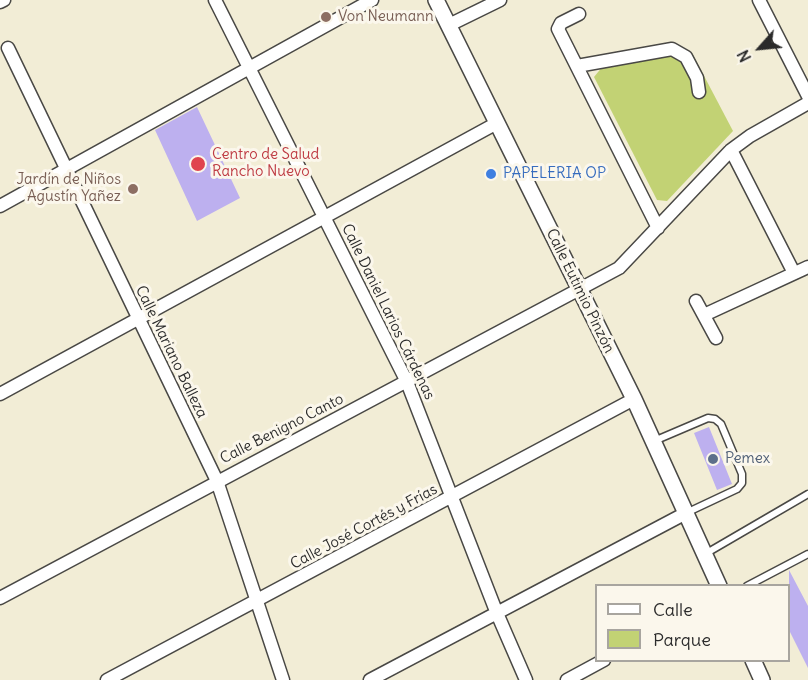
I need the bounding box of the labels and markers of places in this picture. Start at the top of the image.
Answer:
place label: Von Neumann [338,8,434,26]
marker: Von Neumann [319,10,333,24]
place label: Centro de Salud Rancho Nuevo [212,146,319,181]
marker: Centro de Salud Rancho Nuevo [189,155,207,173]
place label: PAPELERIA OP [503,165,606,183]
marker: PAPELERIA OP [484,167,498,181]
place label: Jardín de Niños Agustín Yañez [16,171,121,206]
marker: Jardín de Niños Agustín Yañez [126,182,140,196]
place label: Pemex [725,450,770,468]
marker: Pemex [706,452,720,466]

